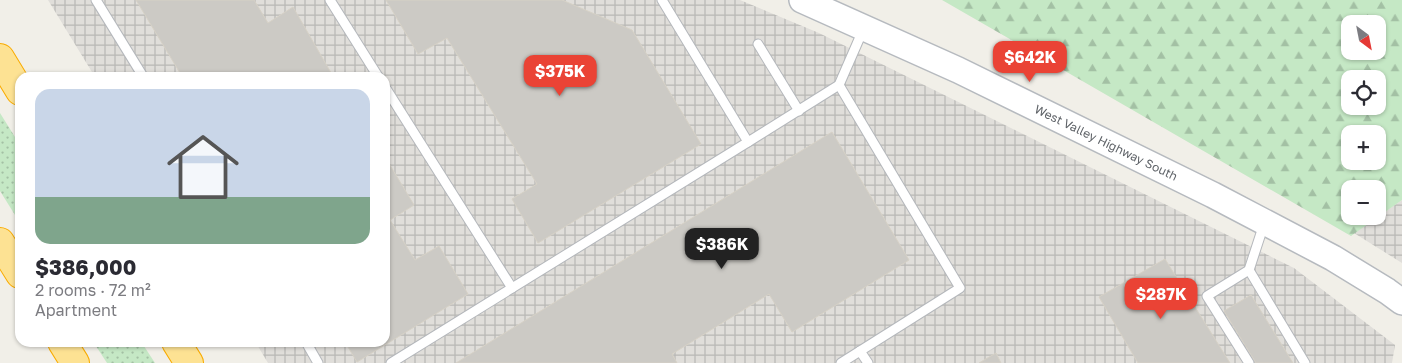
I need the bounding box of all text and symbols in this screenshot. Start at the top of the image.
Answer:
north arrow [1341,15,1386,60]
map controls [1341,15,1386,225]
pin: $642K [995,41,1065,83]
text: $642K [1004,47,1056,67]
pin: $375K [525,54,595,97]
text: $375K [535,61,585,81]
button: locate [1341,70,1386,115]
street label: West Valley Highway South [1032,101,1180,184]
icon: home [158,122,248,212]
button: + [1341,125,1386,170]
button: − [1341,180,1386,225]
pin: $386K [687,228,757,270]
text: $386K [696,234,748,254]
text: $386,000 [35,254,136,280]
pin: $287K [1126,278,1196,320]
text: 2 rooms · 72 m² [35,280,151,300]
text: $287K [1135,284,1187,304]
text: Apartment [35,300,117,320]

